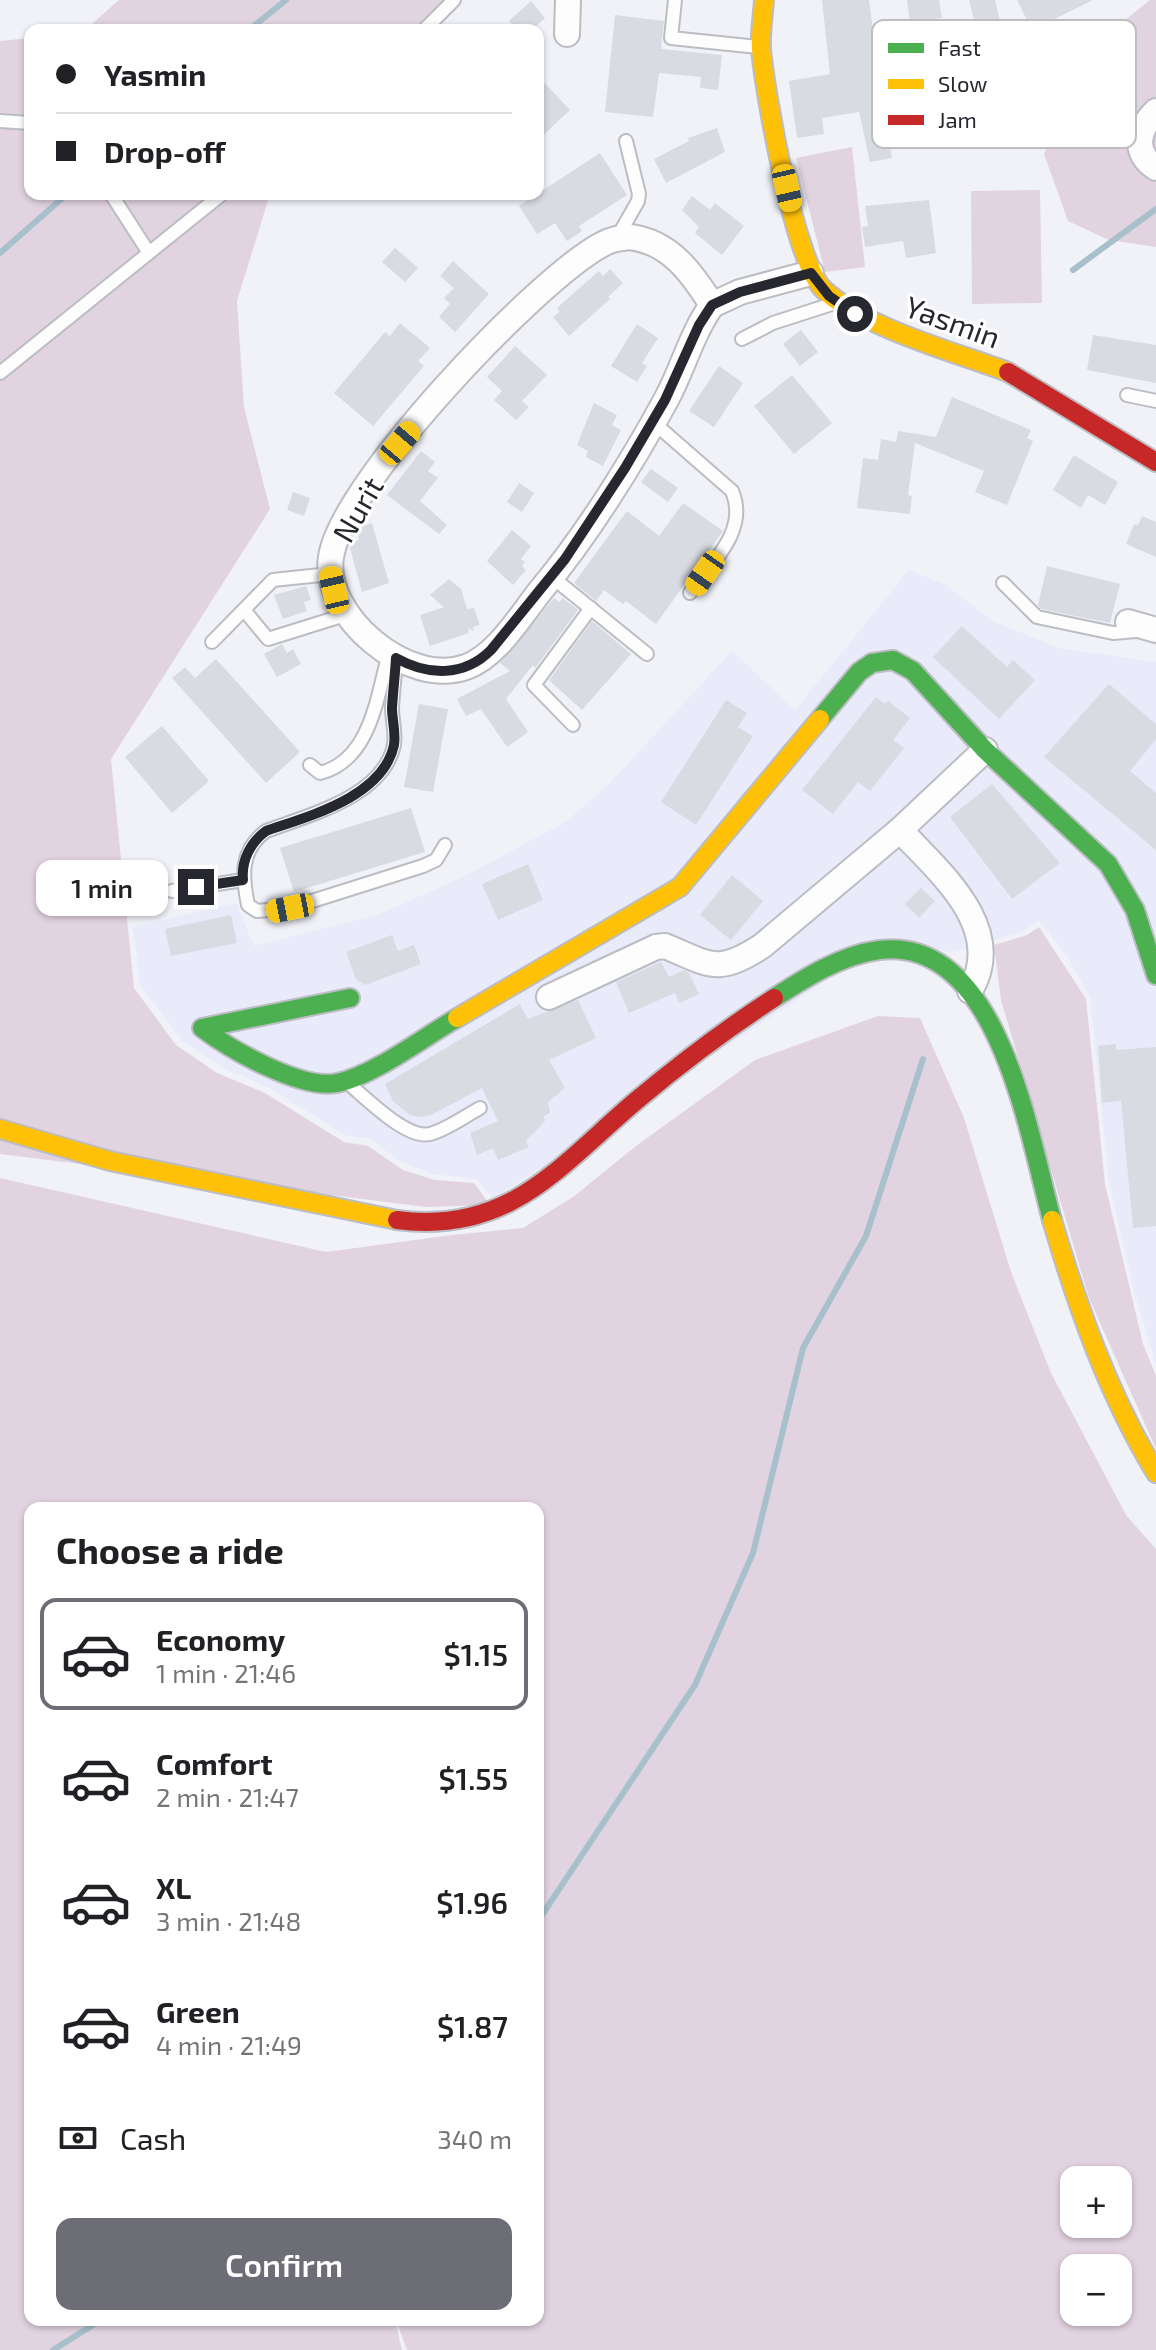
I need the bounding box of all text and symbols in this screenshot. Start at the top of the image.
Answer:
legend [872,20,1136,148]
text: Fast [938,34,981,60]
text: Yasmin [104,56,206,92]
text: Slow [938,70,987,96]
text: Jam [938,106,977,132]
text: Drop-off [104,133,226,169]
car [770,162,804,214]
street label: Yasmin [901,287,1005,355]
route start [837,296,873,332]
car [375,417,425,469]
street label: Nurit [324,470,390,548]
car [681,546,729,600]
car [317,564,351,616]
callout: 1 min [36,859,168,915]
route end [178,869,214,905]
text: 1 min [71,872,133,903]
car [264,892,316,924]
text: Choose a ride [56,1528,284,1571]
icon: car [60,1618,132,1690]
text: Economy [156,1621,285,1657]
text: $1.15 [444,1636,508,1672]
text: 1 min · 21:46 [156,1657,296,1688]
icon: car [60,1742,132,1814]
text: Comfort [156,1745,273,1781]
text: $1.55 [438,1760,508,1796]
text: 2 min · 21:47 [156,1781,299,1812]
icon: car [60,1866,132,1938]
text: XL [156,1869,191,1905]
text: $1.96 [436,1884,508,1920]
text: 3 min · 21:48 [156,1905,301,1936]
icon: car [60,1990,132,2062]
text: Green [156,1993,240,2029]
text: $1.87 [437,2008,508,2044]
text: 4 min · 21:49 [156,2029,302,2060]
icon: cash [56,2116,100,2160]
text: Cash [120,2120,186,2156]
text: 340 m [437,2123,512,2154]
map controls [1060,2166,1132,2326]
button: + [1060,2166,1132,2238]
button: Confirm [56,2218,512,2310]
button: − [1060,2254,1132,2326]

